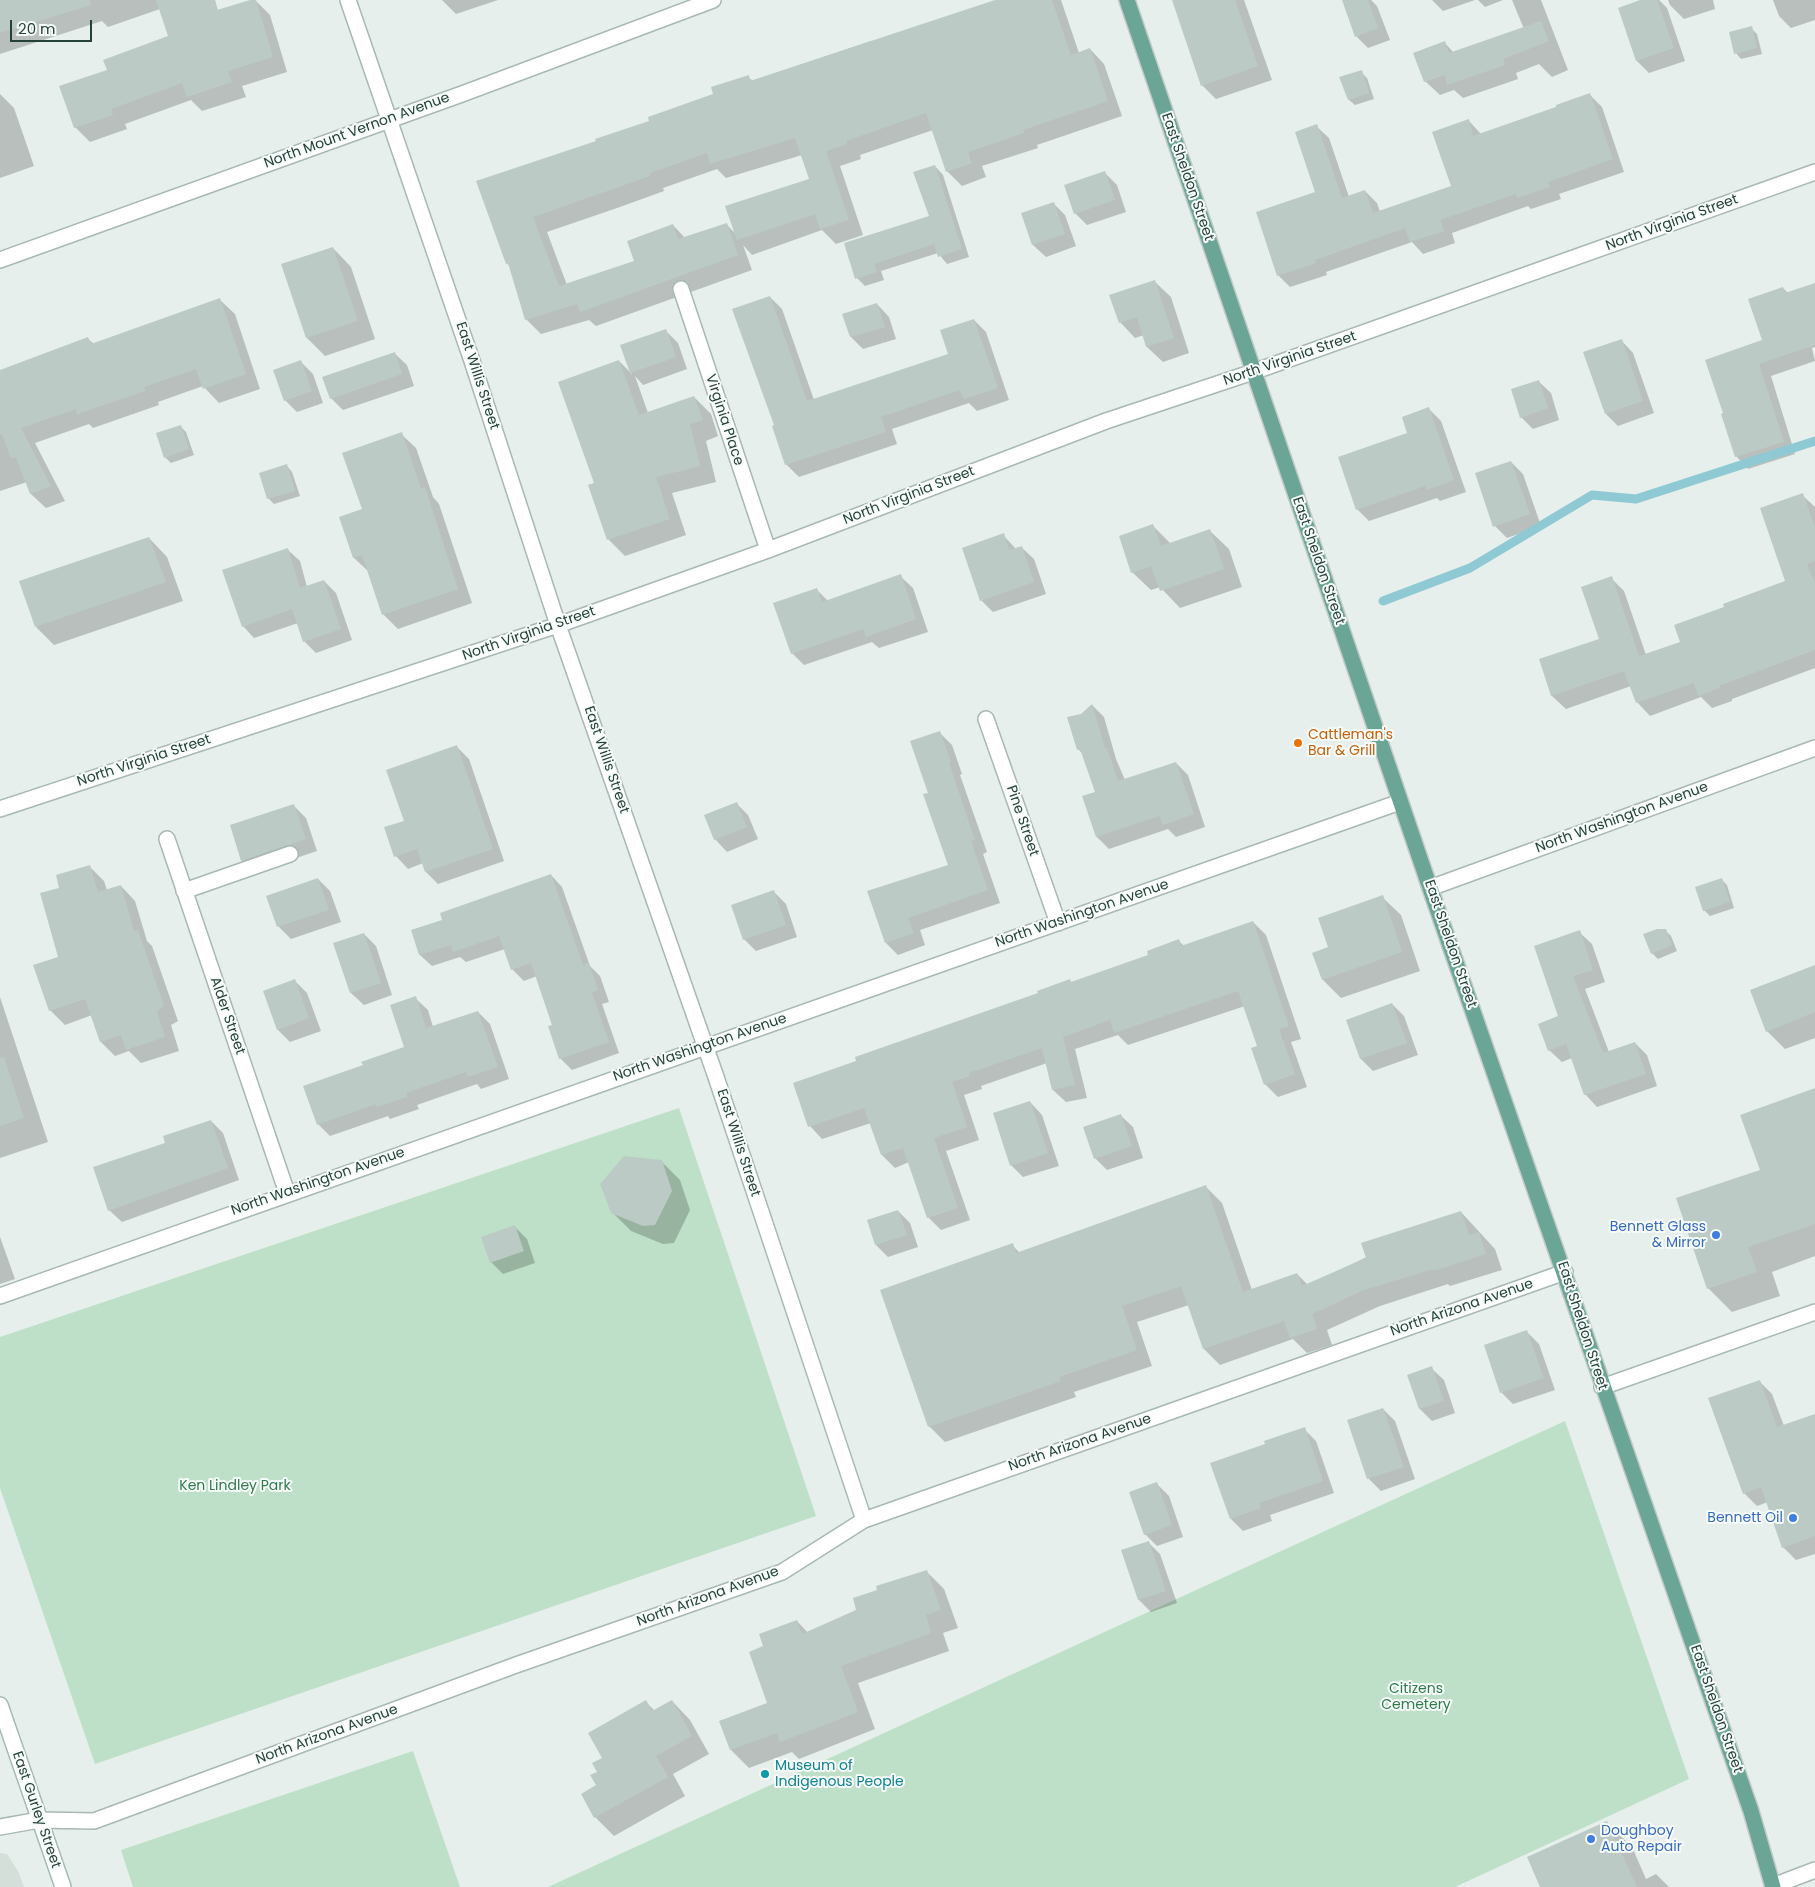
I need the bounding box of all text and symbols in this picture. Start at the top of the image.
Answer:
scale bar [12,10,95,42]
text: 20 m [18,18,56,39]
street label: North Mount Vernon Avenue [262,90,452,172]
street label: East Sheldon Street [1157,111,1217,243]
street label: North Virginia Street [1604,191,1740,255]
street label: East Willis Street [452,320,502,432]
street label: North Virginia Street [1221,328,1359,390]
street label: Virginia Place [701,372,747,468]
street label: North Virginia Street [841,463,977,529]
street label: East Sheldon Street [1288,495,1348,627]
street label: North Virginia Street [460,603,598,665]
street label: East Willis Street [580,704,632,816]
place label: Cattleman's Bar & Grill [1308,727,1393,760]
street label: North Virginia Street [75,731,213,791]
marker: Cattleman's Bar & Grill [1292,737,1304,749]
street label: North Washington Avenue [1533,779,1711,857]
street label: Pine Street [1002,783,1042,859]
street label: North Washington Avenue [993,876,1171,952]
street label: East Sheldon Street [1420,878,1480,1010]
street label: Alder Street [206,975,248,1057]
street label: North Washington Avenue [611,1010,789,1086]
street label: East Willis Street [713,1087,763,1199]
street label: North Washington Avenue [229,1144,407,1220]
place label: Bennett Glass & Mirror [1610,1219,1706,1252]
marker: Bennett Glass & Mirror [1710,1229,1722,1241]
street label: East Sheldon Street [1553,1260,1611,1392]
street label: North Arizona Avenue [1388,1276,1536,1340]
street label: North Arizona Avenue [1006,1411,1154,1475]
park label: Ken Lindley Park [179,1478,291,1494]
place label: Bennett Oil [1707,1510,1783,1526]
marker: Bennett Oil [1787,1512,1799,1524]
street label: North Arizona Avenue [635,1563,781,1631]
street label: East Sheldon Street [1686,1643,1746,1775]
park label: Citizens Cemetery [1381,1681,1451,1714]
street label: North Arizona Avenue [254,1701,400,1769]
street label: East Gurley Street [8,1749,64,1871]
place label: Museum of Indigenous People [775,1758,904,1790]
marker: Museum of Indigenous People [759,1768,771,1780]
place label: Doughboy Auto Repair [1601,1823,1682,1855]
marker: Doughboy Auto Repair [1585,1833,1597,1845]

